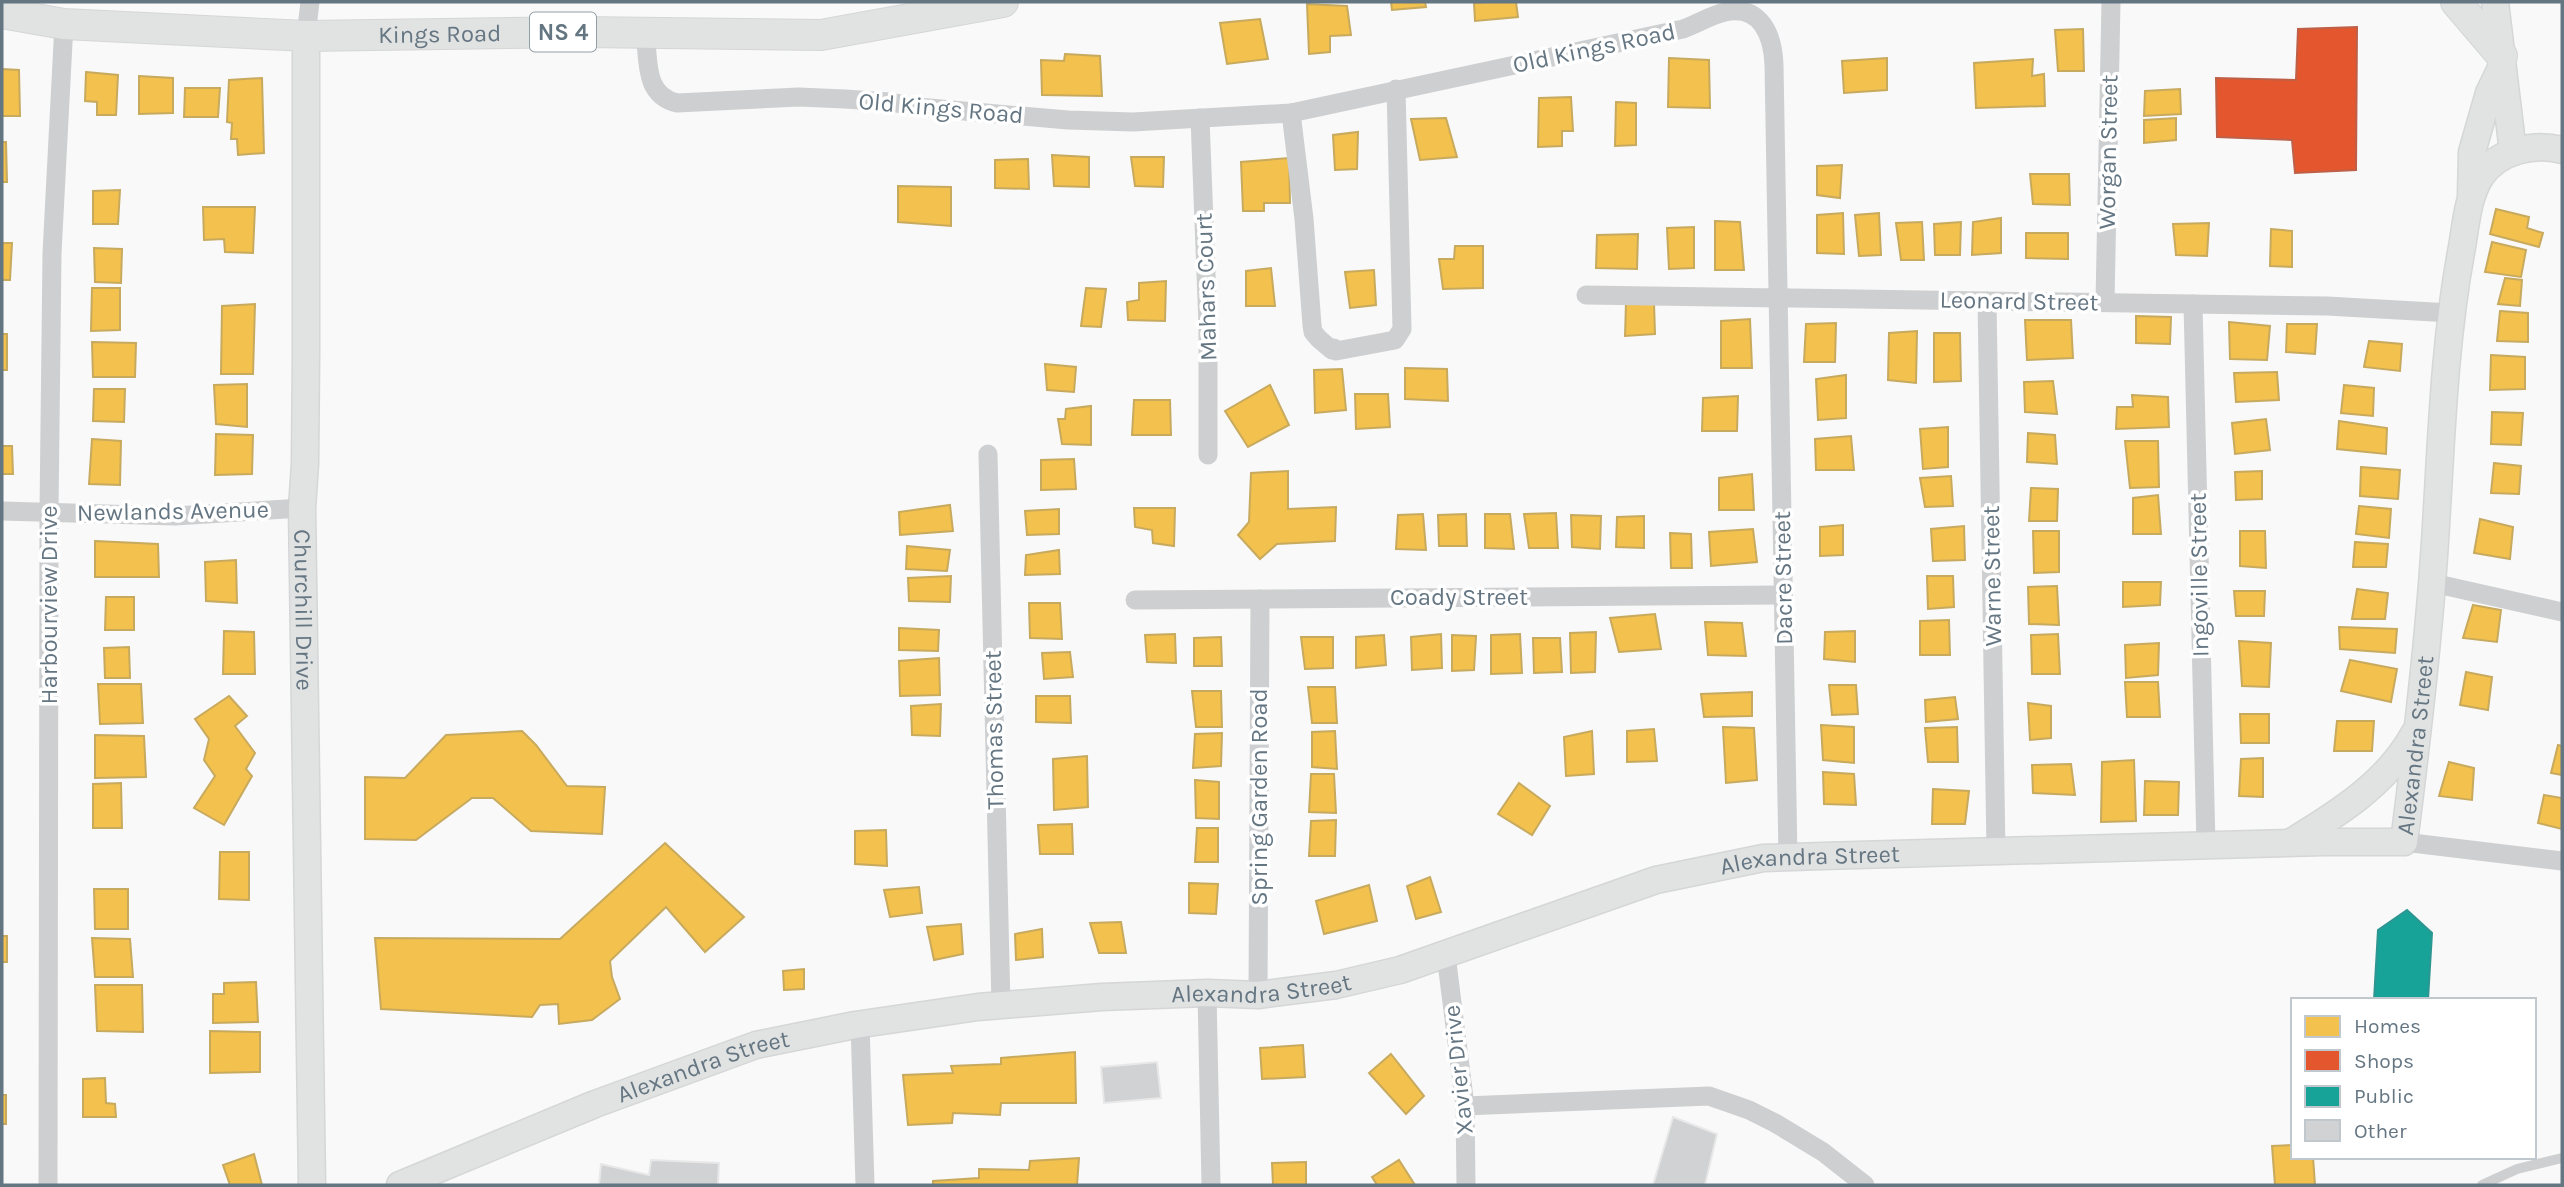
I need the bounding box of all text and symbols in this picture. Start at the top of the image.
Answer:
road number: NS 4 [530,12,596,52]
street label: Old Kings Road [1510,17,1678,79]
street label: Kings Road [378,19,502,49]
street label: Worgan Street [2093,74,2123,230]
street label: Old Kings Road [857,87,1025,129]
street label: Mahars Court [1189,212,1223,362]
street label: Leonard Street [1939,286,2099,316]
street label: Ingoville Street [2184,493,2214,657]
street label: Newlands Avenue [77,495,269,527]
street label: Harbourview Drive [35,505,63,705]
street label: Warne Street [1977,505,2007,647]
street label: Dacre Street [1768,511,1798,645]
street label: Churchill Drive [288,529,319,691]
street label: Coady Street [1390,583,1528,611]
street label: Thomas Street [979,650,1009,810]
street label: Alexandra Street [2391,654,2439,837]
street label: Spring Garden Road [1245,688,1273,906]
street label: Alexandra Street [1717,840,1900,881]
street label: Alexandra Street [1171,968,1354,1009]
legend [2291,998,2536,1159]
street label: Xavier Drive [1437,1004,1479,1136]
text: Homes [2354,1014,2421,1038]
street label: Alexandra Street [613,1025,792,1109]
text: Shops [2354,1049,2414,1073]
text: Public [2354,1084,2414,1108]
text: Other [2354,1119,2407,1143]

